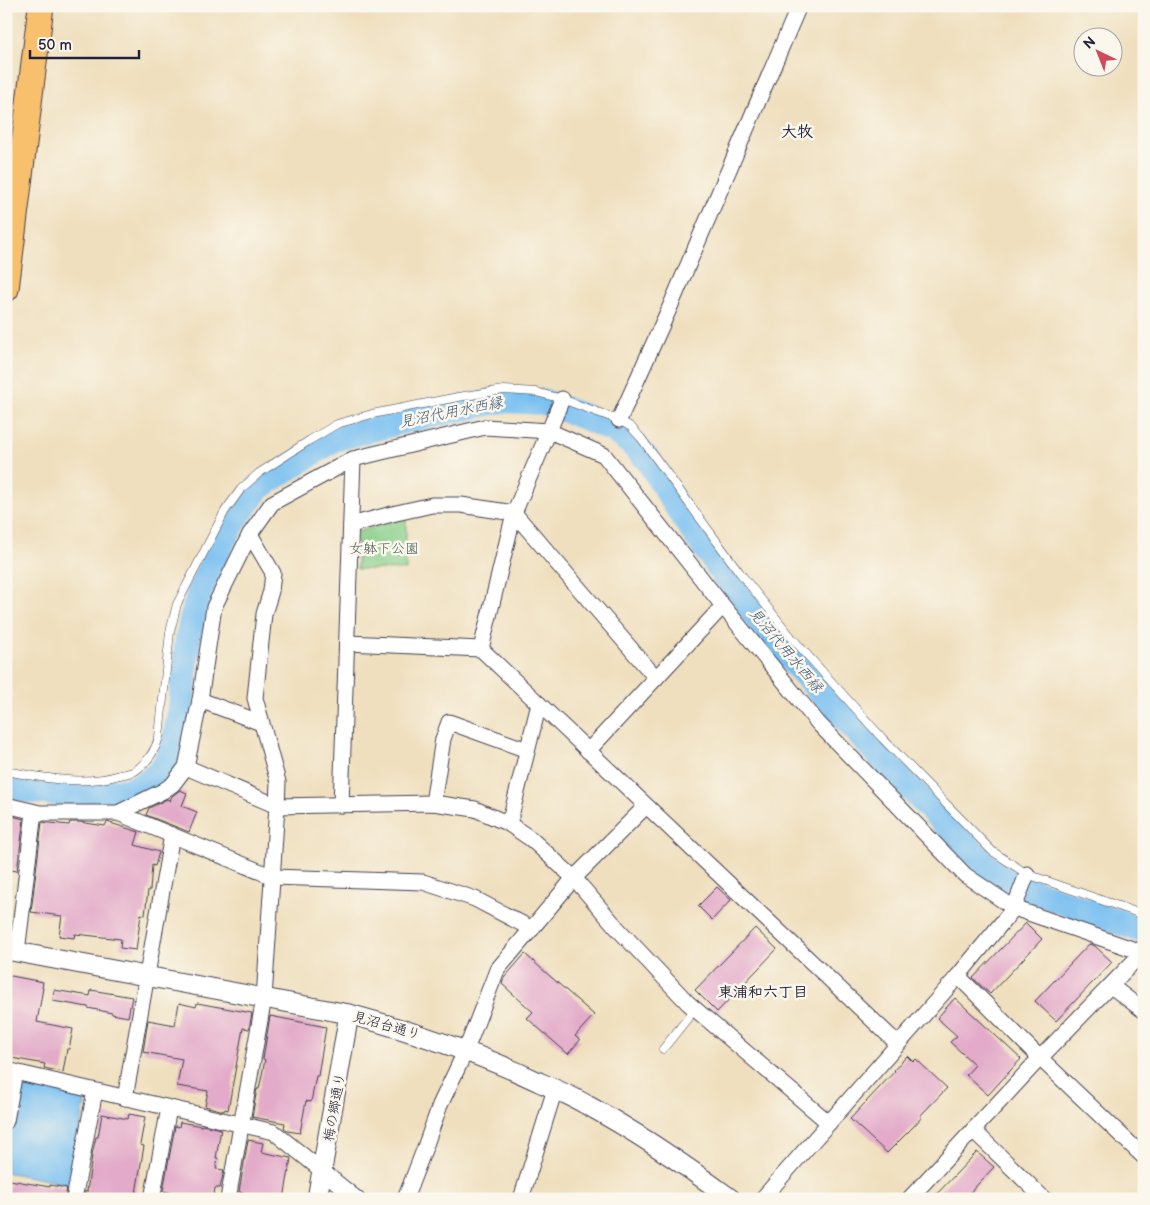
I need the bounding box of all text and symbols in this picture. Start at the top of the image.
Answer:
scale bar [30,28,139,60]
north arrow [1072,28,1122,78]
text: N [1080,33,1099,53]
text: 50 m [38,36,72,55]
district label: 大牧 [781,123,813,142]
water label: 見沼代用水西縁 [398,393,505,432]
park label: 女躰下公園 [349,540,419,557]
water label: 見沼代用水西縁 [745,604,827,697]
district label: 東浦和六丁目 [718,983,808,1002]
street label: 見沼台通り [351,1008,423,1043]
street label: 梅の郷通り [320,1071,349,1143]

